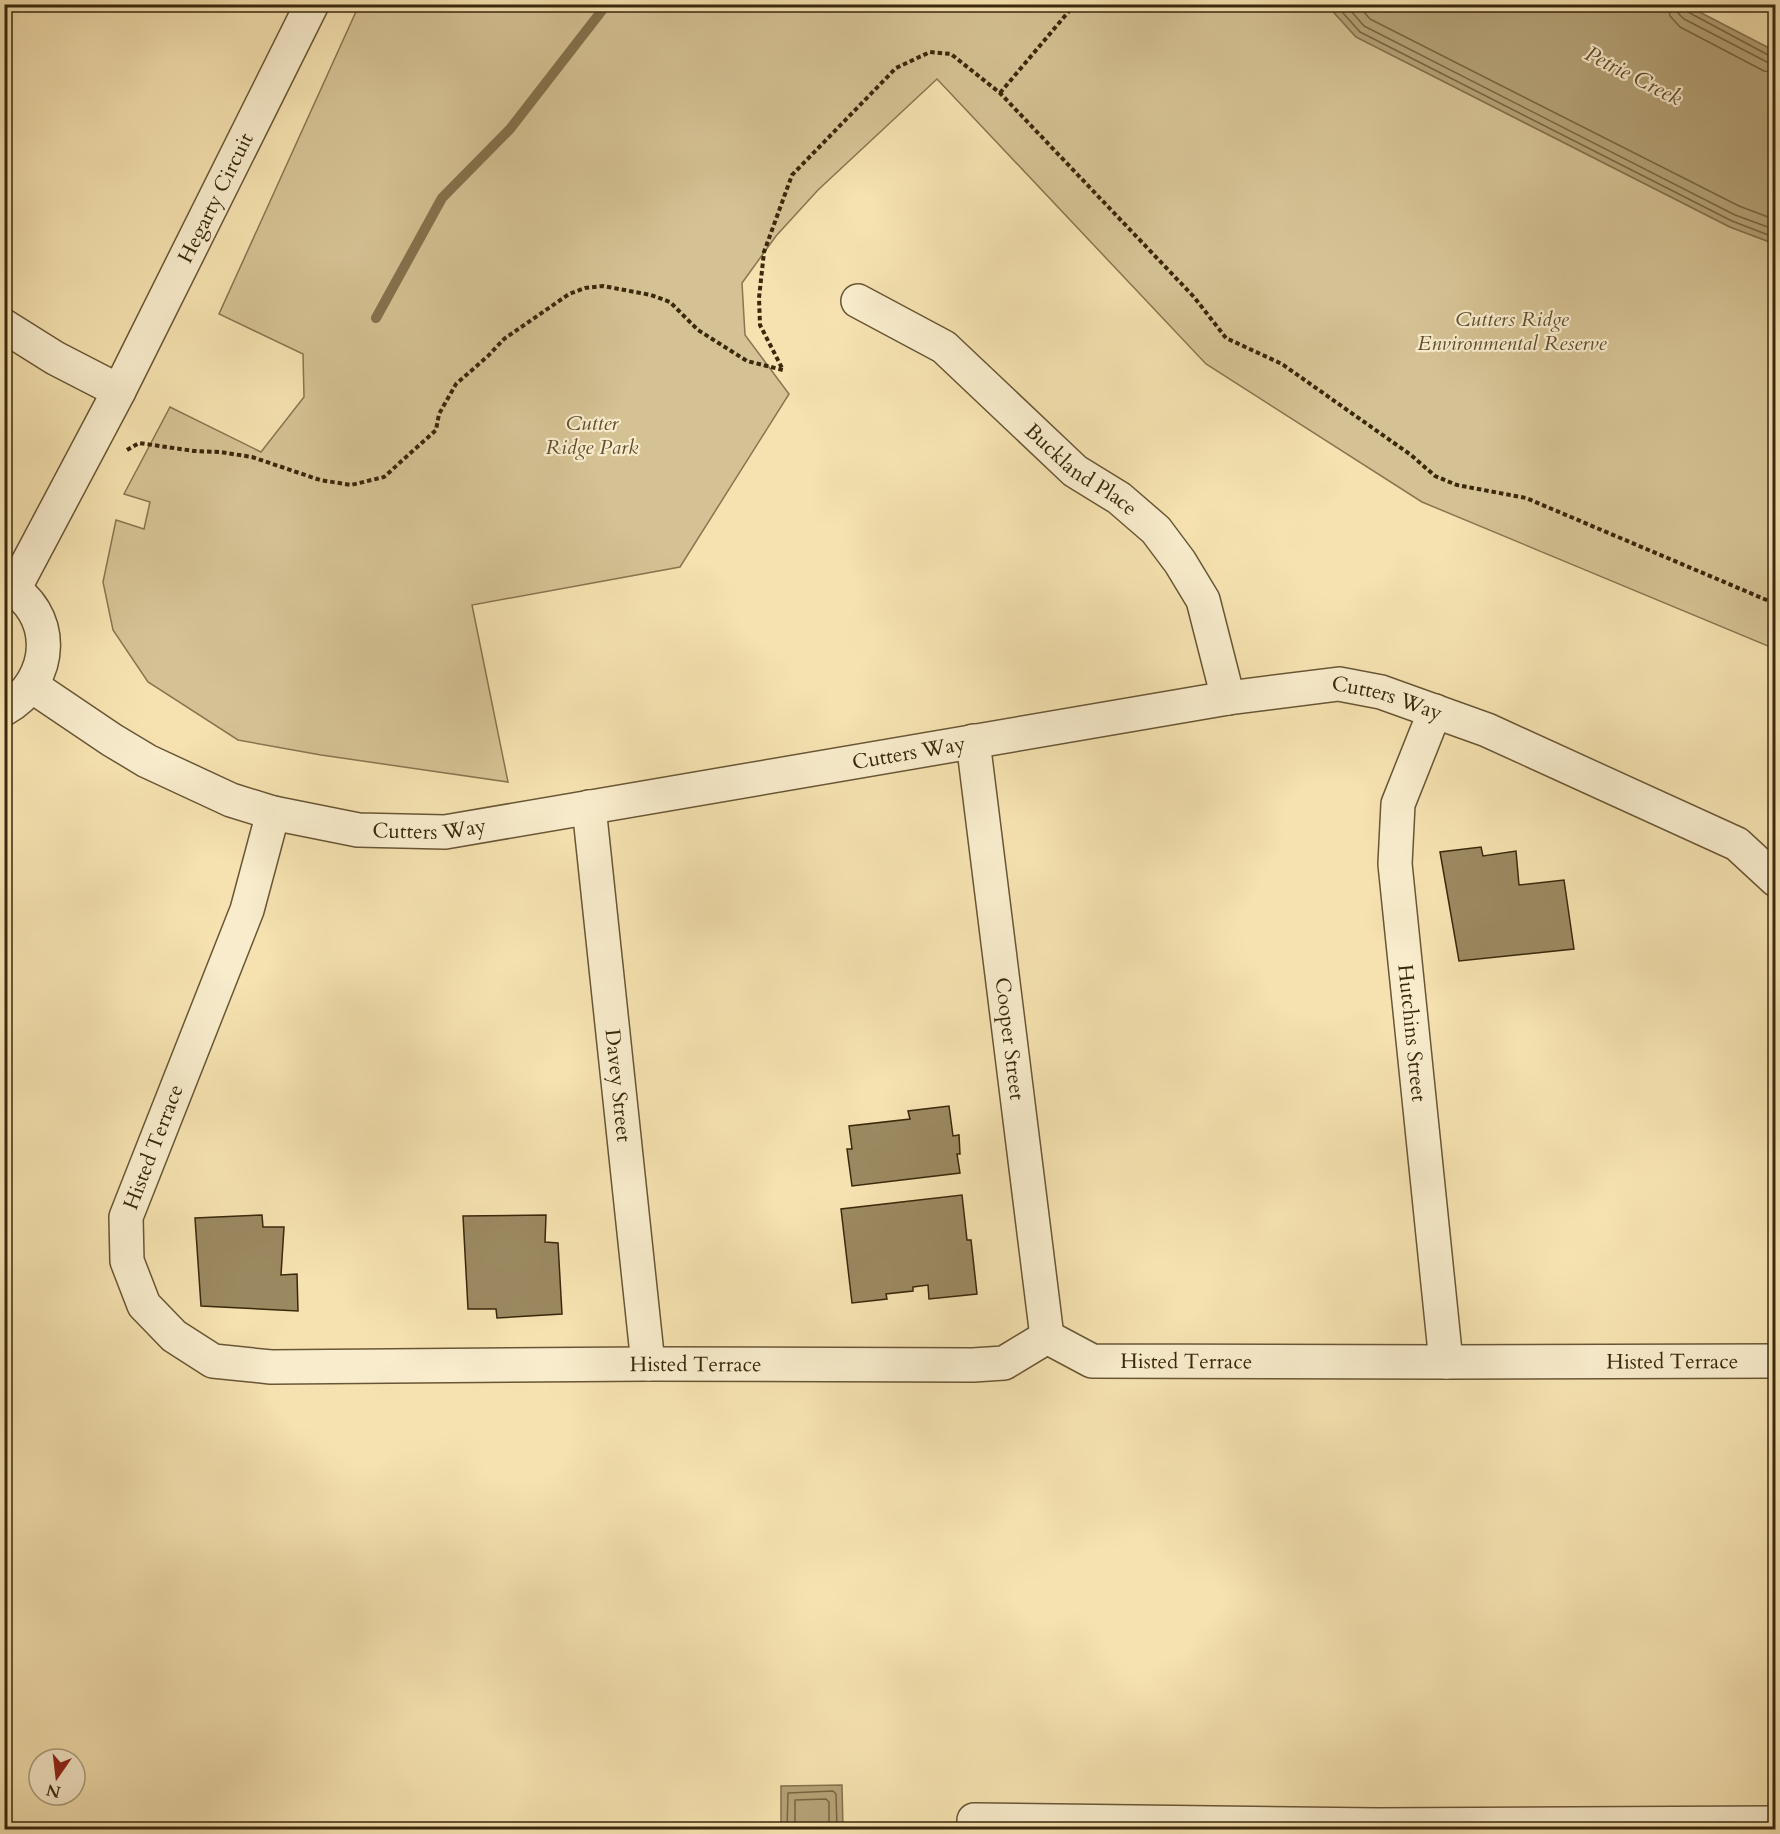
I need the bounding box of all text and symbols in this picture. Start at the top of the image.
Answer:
water label: Petrie Creek [1580,39,1687,113]
street label: Hegarty Circuit [171,128,261,268]
park label: Cutters Ridge Environmental Reserve [1417,305,1608,358]
park label: Cutter Ridge Park [546,409,639,462]
street label: Buckland Place [1018,417,1144,523]
street label: Cutters Way [1329,669,1446,728]
street label: Cutters Way [850,729,967,777]
street label: Cutters Way [372,811,488,847]
street label: Hutchins Street [1390,963,1433,1103]
street label: Cooper Street [987,976,1032,1102]
street label: Davey Street [598,1027,638,1144]
street label: Histed Terrace [116,1080,191,1214]
street label: Histed Terrace [1120,1347,1252,1376]
street label: Histed Terrace [1606,1347,1738,1377]
street label: Histed Terrace [630,1350,762,1379]
north arrow [27,1747,87,1807]
text: N [44,1778,63,1803]

